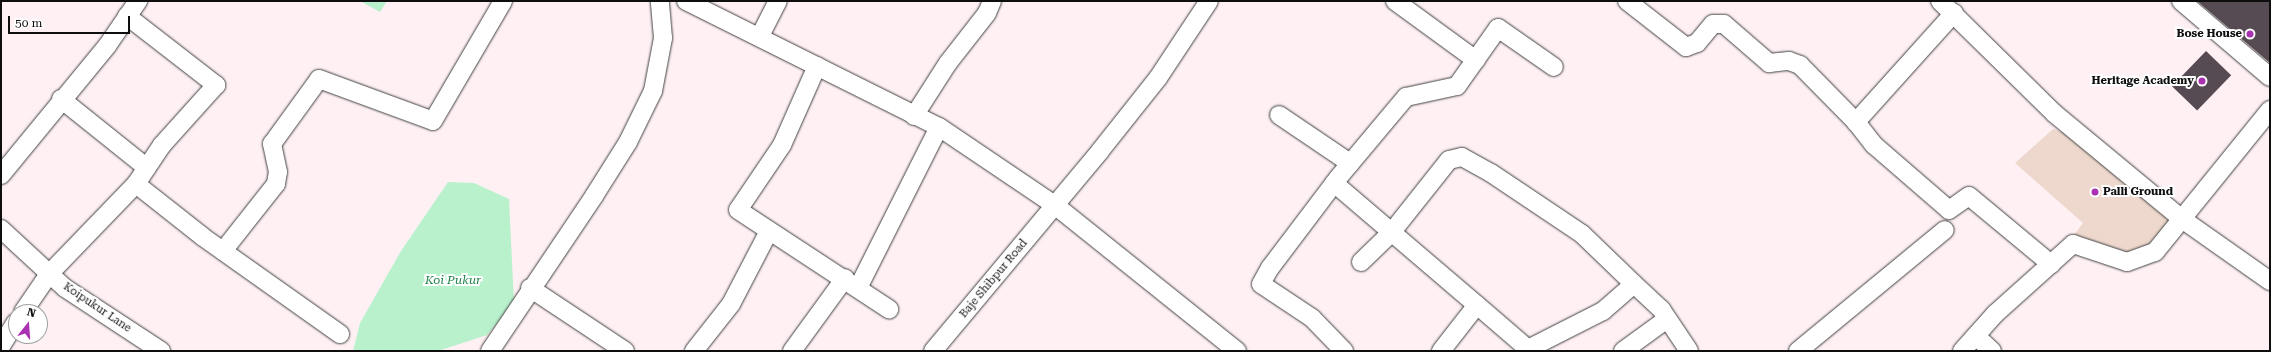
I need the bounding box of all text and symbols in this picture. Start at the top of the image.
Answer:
scale bar [10,8,132,34]
text: 50 m [15,16,42,30]
place label: Bose House [2177,27,2242,41]
marker: Bose House [2245,29,2255,39]
place label: Heritage Academy [2092,74,2194,88]
marker: Heritage Academy [2197,76,2207,86]
place label: Palli Ground [2103,185,2173,199]
marker: Palli Ground [2090,187,2100,197]
street label: Baje Shibpur Road [957,237,1031,321]
water label: Koi Pukur [425,274,481,288]
street label: Koipukur Lane [60,280,134,336]
north arrow [8,304,48,344]
text: N [25,306,37,320]

